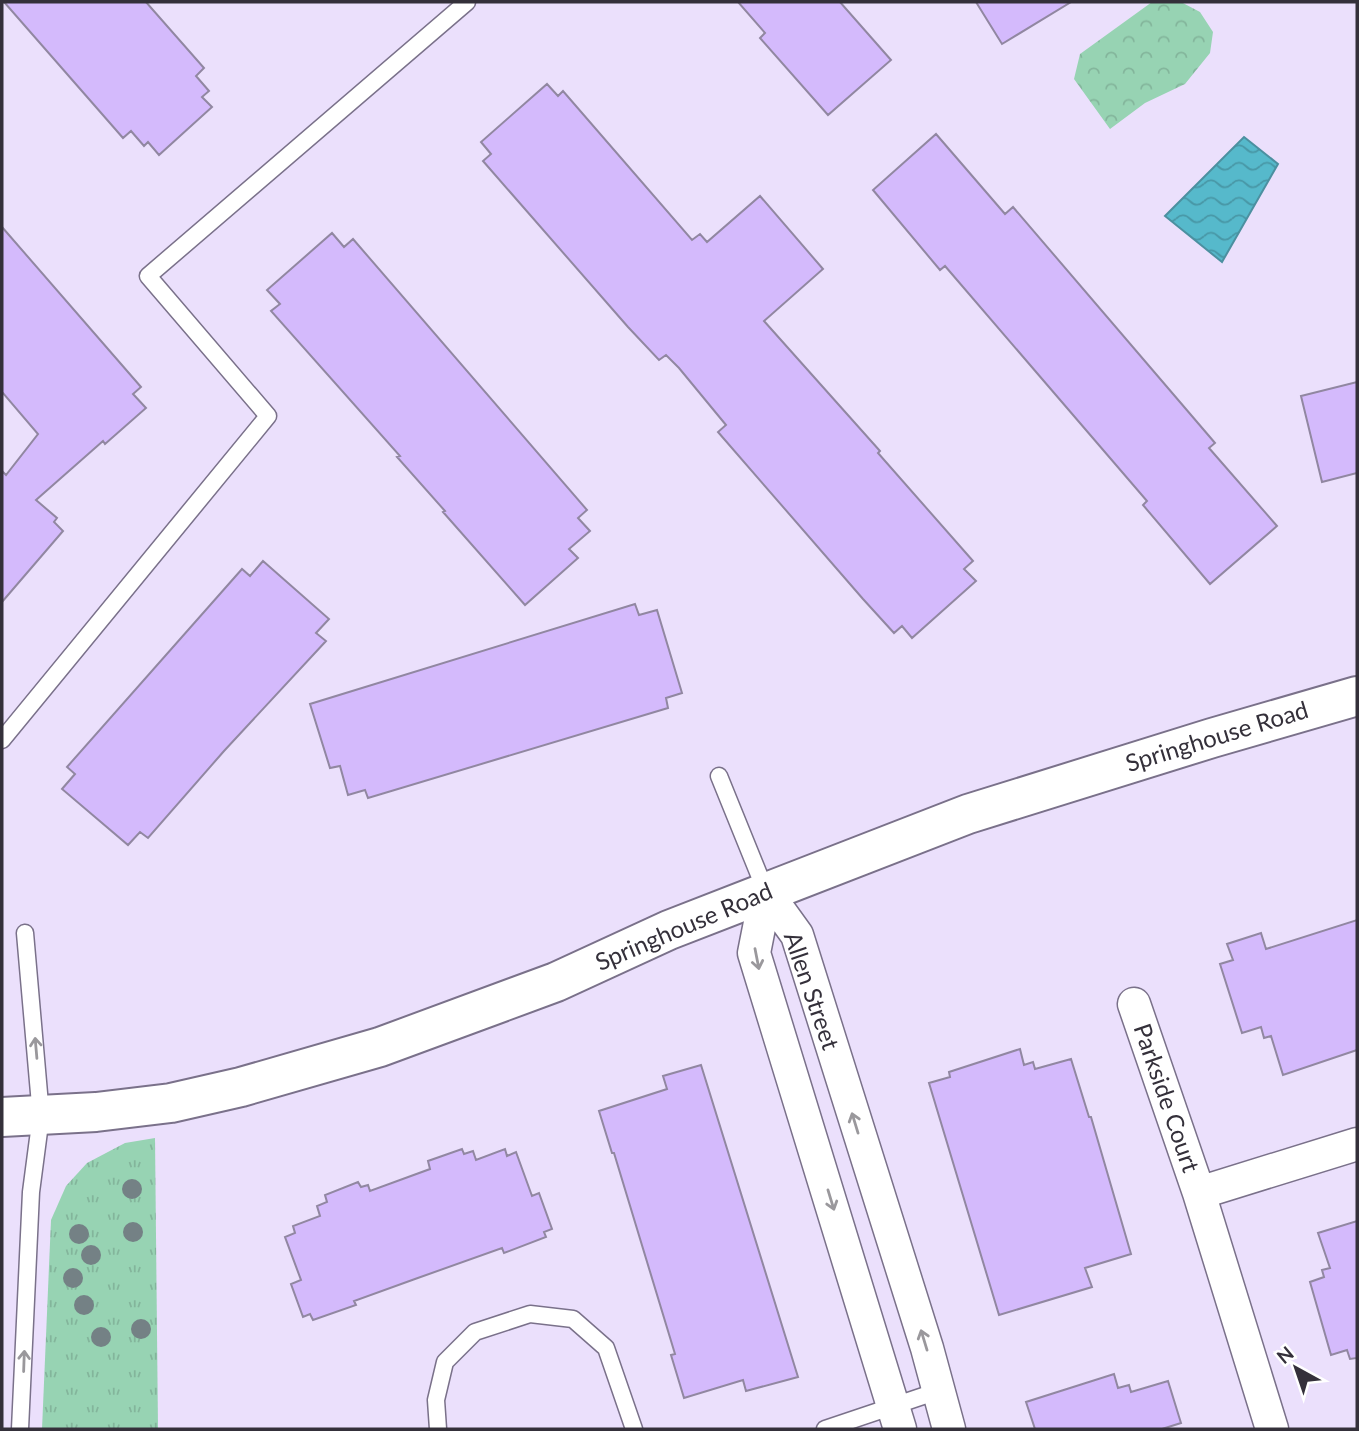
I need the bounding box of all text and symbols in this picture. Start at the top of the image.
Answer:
street label: Springhouse Road [1122,694,1311,777]
street label: Springhouse Road [591,875,776,976]
street label: Allen Street [779,928,846,1054]
one-way arrow [751,947,765,970]
street label: Parkside Court [1128,1019,1207,1176]
one-way arrow [29,1038,42,1060]
one-way arrow [847,1112,860,1134]
one-way arrow [826,1188,839,1210]
one-way arrow [917,1329,930,1351]
north arrow [1261,1333,1331,1403]
text: N [1272,1341,1298,1368]
one-way arrow [17,1350,30,1373]

